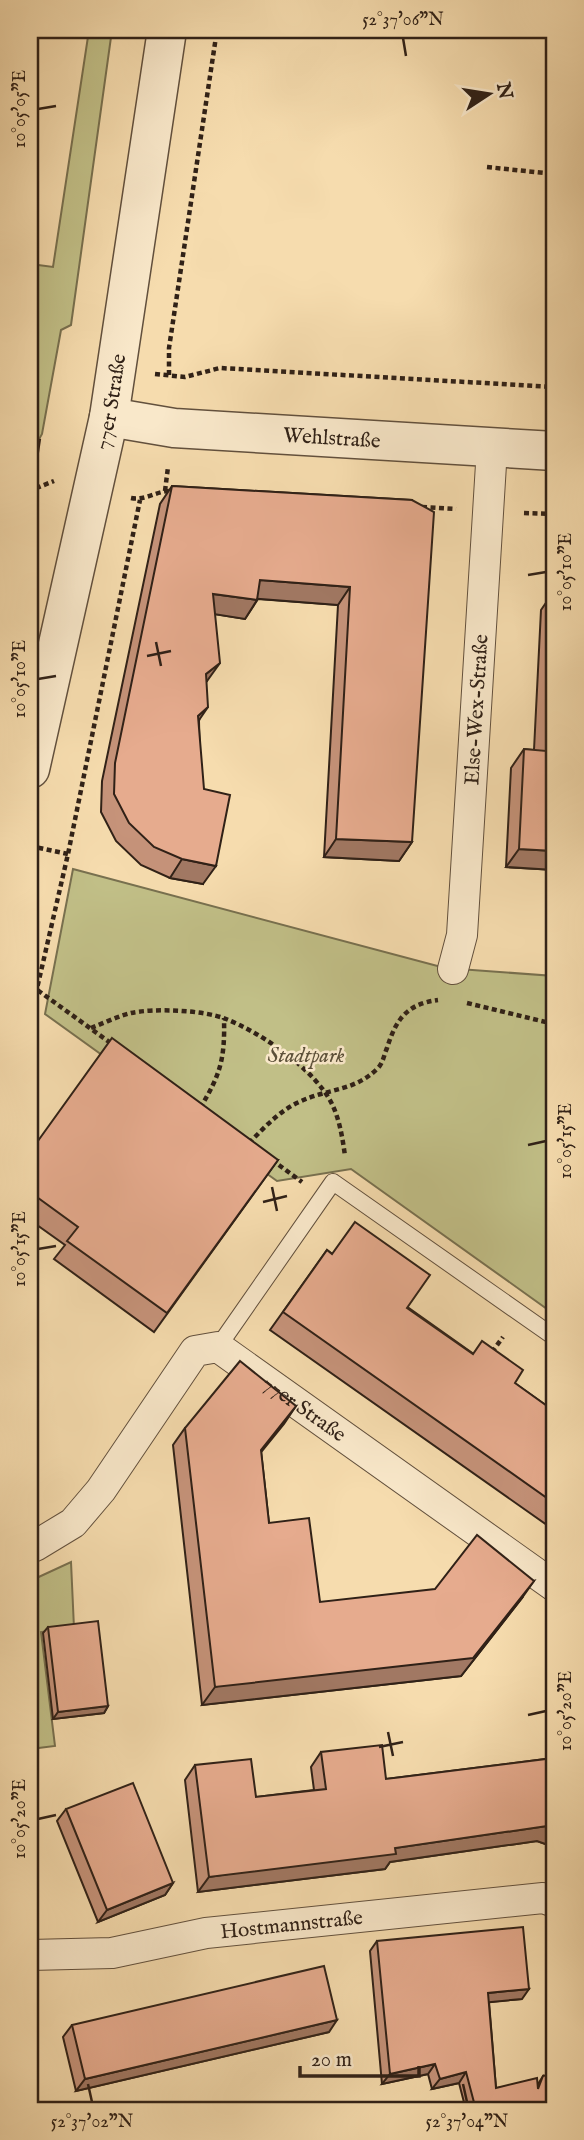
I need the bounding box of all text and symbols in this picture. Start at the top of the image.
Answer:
text: 52°37'06"N [362,9,444,32]
north arrow [454,60,524,130]
text: 10°05'05"E [9,70,32,148]
text: N [490,79,517,102]
street label: 77er Straße [90,352,133,453]
street label: Wehlstraße [282,423,382,455]
text: 10°05'10"E [555,533,578,611]
street label: Else-Wex-Straße [459,633,496,786]
text: 10°05'10"E [9,640,32,718]
park label: Stadtpark [268,1043,345,1070]
text: 10°05'15"E [555,1103,578,1179]
text: 10°05'15"E [9,1211,32,1287]
street label: 77er Straße [256,1371,351,1449]
text: 10°05'20"E [555,1671,578,1751]
text: 10°05'20"E [9,1779,32,1859]
street label: Hostmannstraße [219,1905,365,1946]
scale bar [300,2035,420,2079]
text: 20 m [311,2047,352,2074]
text: 52°37'02"N [51,2111,134,2134]
text: 52°37'04"N [426,2111,509,2134]

